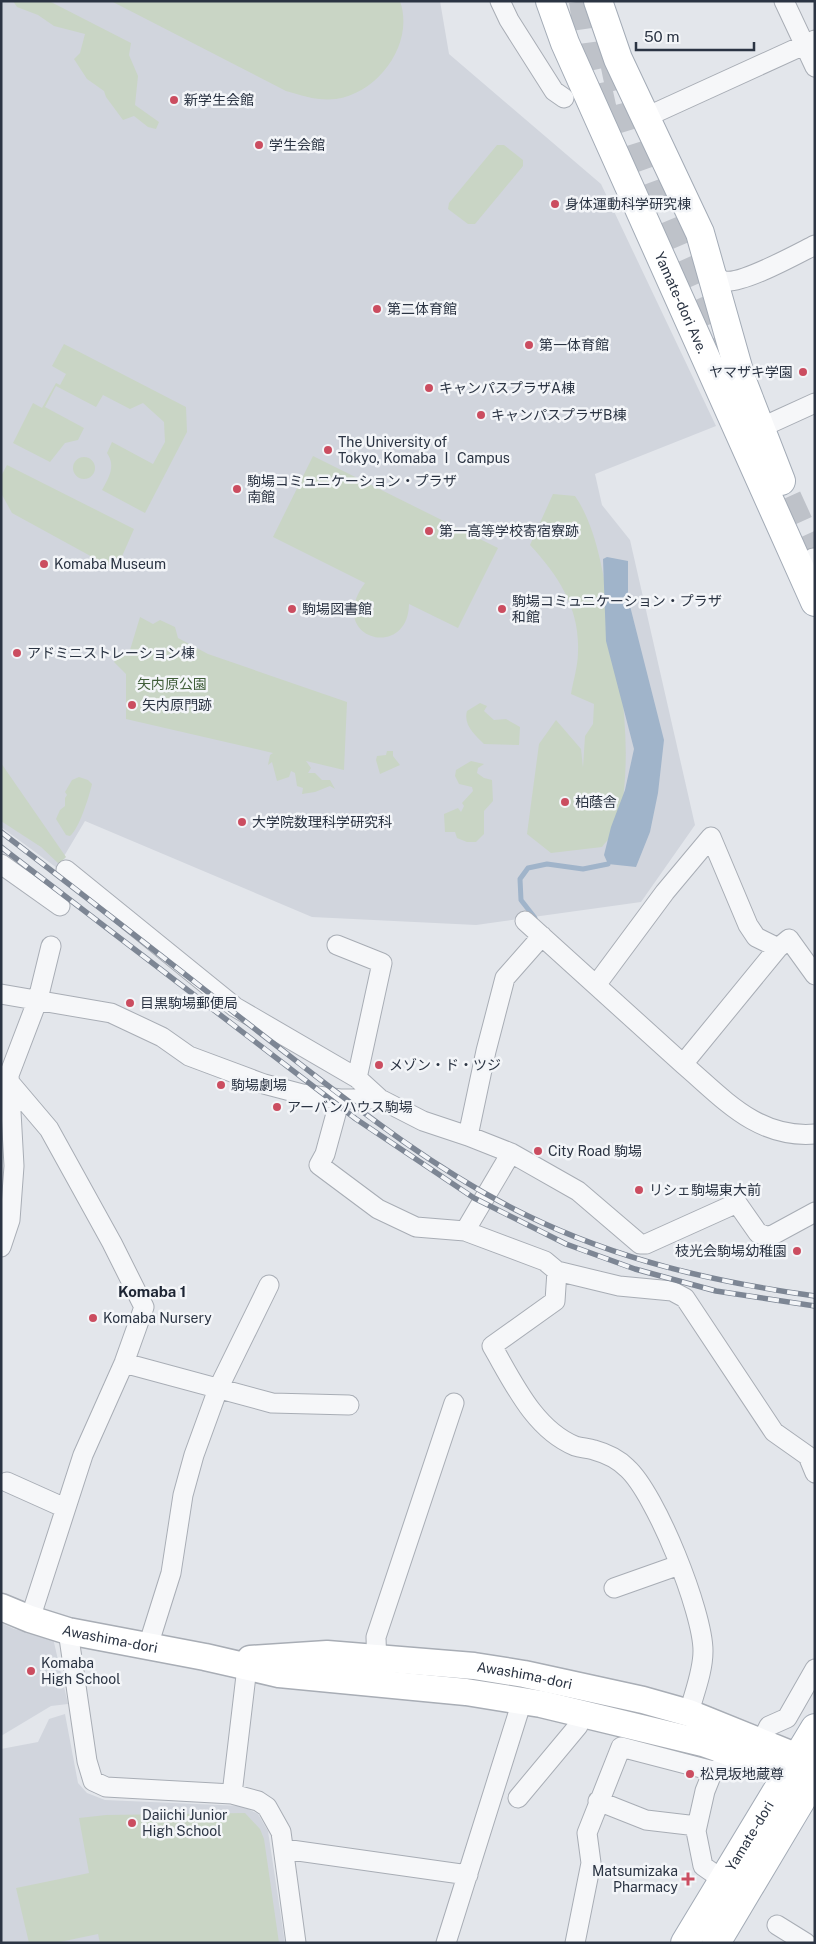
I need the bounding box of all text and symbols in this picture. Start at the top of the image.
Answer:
scale bar [636,20,754,52]
text: 50 m [644,28,679,45]
place label: 新学生会館 [184,92,254,108]
marker: 新学生会館 [168,94,180,106]
place label: 学生会館 [269,137,325,153]
marker: 学生会館 [253,139,265,151]
place label: 身体運動科学研究棟 [565,196,691,212]
marker: 身体運動科学研究棟 [549,198,561,210]
street label: Yamate-dori Ave. [651,249,711,356]
place label: 第二体育館 [387,301,457,317]
marker: 第二体育館 [371,303,383,315]
place label: 第一体育館 [539,337,609,353]
marker: 第一体育館 [523,339,535,351]
place label: ヤマザキ学園 [709,364,793,380]
marker: ヤマザキ学園 [797,366,809,378]
place label: キャンパスプラザA棟 [439,380,575,396]
marker: キャンパスプラザA棟 [423,382,435,394]
place label: キャンパスプラザB棟 [491,407,626,423]
marker: キャンパスプラザB棟 [475,409,487,421]
place label: The University of Tokyo, Komaba Ⅰ Campus [338,434,510,466]
marker: The University of Tokyo, Komaba Ⅰ Campus [322,444,334,456]
place label: 駒場コミュニケーション・プラザ 南館 [247,473,457,505]
marker: 駒場コミュニケーション・プラザ 南館 [231,483,243,495]
place label: 第一高等学校寄宿寮跡 [439,523,579,539]
marker: 第一高等学校寄宿寮跡 [423,525,435,537]
place label: Komaba Museum [54,556,166,572]
marker: Komaba Museum [38,558,50,570]
place label: 駒場コミュニケーション・プラザ 和館 [512,593,722,625]
place label: 駒場図書館 [302,601,372,617]
marker: 駒場図書館 [286,603,298,615]
marker: 駒場コミュニケーション・プラザ 和館 [496,603,508,615]
place label: アドミニストレーション棟 [27,645,195,661]
marker: アドミニストレーション棟 [11,647,23,659]
park label: 矢内原公園 [137,676,207,692]
place label: 矢内原門跡 [142,697,212,713]
marker: 矢内原門跡 [126,699,138,711]
place label: 柏蔭舎 [575,794,617,810]
marker: 柏蔭舎 [559,796,571,808]
place label: 大学院数理科学研究科 [252,814,392,830]
marker: 大学院数理科学研究科 [236,816,248,828]
place label: 目黒駒場郵便局 [140,995,238,1011]
marker: 目黒駒場郵便局 [124,997,136,1009]
place label: メゾン・ド・ツジ [389,1057,501,1073]
marker: メゾン・ド・ツジ [373,1059,385,1071]
place label: 駒場劇場 [231,1077,287,1093]
marker: 駒場劇場 [215,1079,227,1091]
place label: アーバンハウス駒場 [287,1099,413,1115]
marker: アーバンハウス駒場 [271,1101,283,1113]
place label: City Road 駒場 [548,1143,642,1159]
marker: City Road 駒場 [532,1145,544,1157]
place label: リシェ駒場東大前 [649,1182,761,1198]
marker: リシェ駒場東大前 [633,1184,645,1196]
place label: 枝光会駒場幼稚園 [675,1243,787,1259]
marker: 枝光会駒場幼稚園 [791,1245,803,1257]
district label: Komaba 1 [118,1283,186,1300]
place label: Komaba Nursery [103,1310,212,1326]
marker: Komaba Nursery [87,1312,99,1324]
street label: Awashima-dori [60,1622,159,1656]
place label: Komaba High School [41,1655,120,1687]
street label: Awashima-dori [476,1659,574,1692]
marker: Komaba High School [25,1665,37,1677]
place label: 松見坂地蔵尊 [700,1766,784,1782]
marker: 松見坂地蔵尊 [684,1768,696,1780]
street label: Yamate-dori [722,1798,777,1874]
place label: Daiichi Junior High School [142,1807,228,1839]
marker: Daiichi Junior High School [126,1817,138,1829]
place label: Matsumizaka Pharmacy [592,1863,678,1895]
marker: Matsumizaka Pharmacy [682,1873,694,1885]

